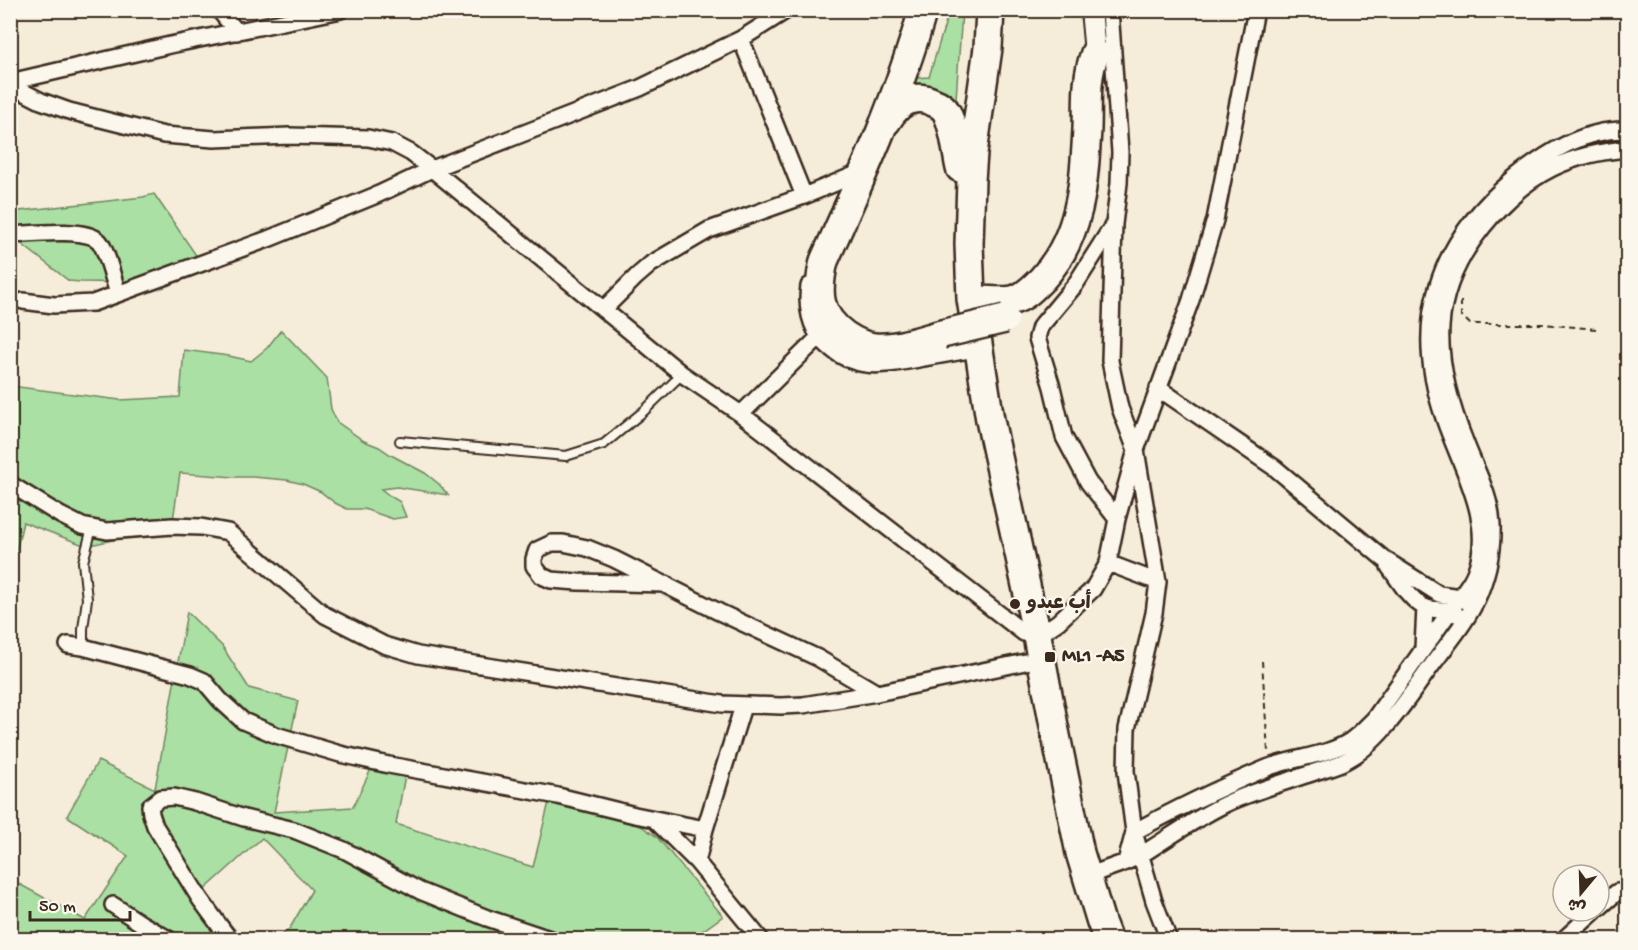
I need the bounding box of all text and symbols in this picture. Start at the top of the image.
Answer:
place label: أب عبدو [1025,589,1092,616]
marker: أب عبدو [1008,597,1022,611]
place label: ML1 -A5 [1062,646,1125,669]
marker: ML1 -A5 [1043,650,1057,664]
north arrow [1551,863,1611,923]
scale bar [30,884,130,922]
text: ش [1566,892,1589,916]
text: 50 m [39,897,76,918]

